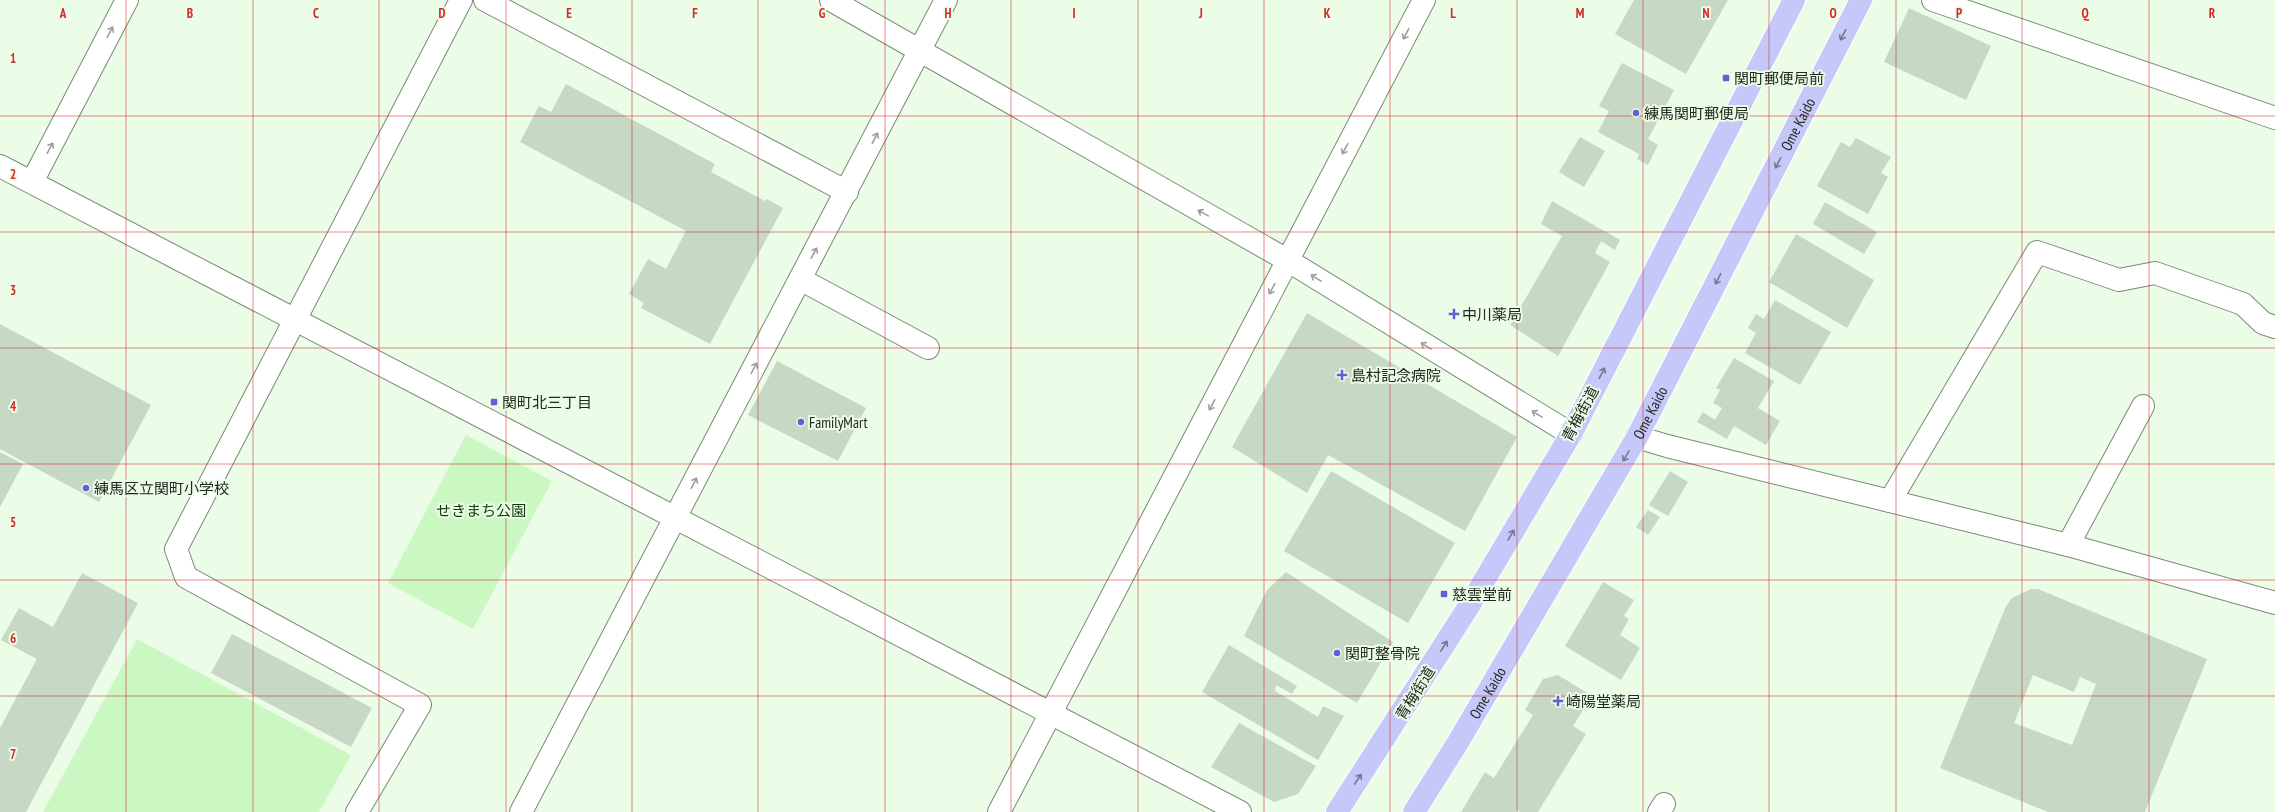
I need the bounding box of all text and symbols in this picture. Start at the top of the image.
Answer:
text: A [59,5,67,22]
text: B [187,5,193,22]
text: C [313,5,319,22]
text: D [439,5,446,22]
text: E [566,5,572,22]
text: F [692,5,698,22]
text: G [819,5,826,22]
text: H [945,5,952,22]
text: I [1072,5,1076,22]
text: J [1198,5,1203,22]
text: K [1324,5,1331,22]
text: L [1450,5,1456,22]
text: M [1576,5,1585,22]
text: N [1702,5,1710,22]
text: O [1829,5,1837,22]
text: P [1956,5,1962,22]
text: Q [2081,5,2089,22]
text: R [2209,5,2216,22]
one-way arrow [107,27,114,39]
one-way arrow [1402,28,1409,40]
one-way arrow [1839,28,1846,40]
text: 1 [10,50,16,67]
place label: 関町郵便局前 [1734,69,1824,88]
marker: 関町郵便局前 [1721,73,1731,83]
street label: Ome Kaido [1776,94,1819,154]
place label: 練馬関町郵便局 [1644,104,1749,123]
marker: 練馬関町郵便局 [1631,108,1641,118]
one-way arrow [872,132,879,144]
one-way arrow [46,142,54,154]
one-way arrow [1341,143,1349,155]
one-way arrow [1773,157,1781,169]
text: 2 [10,166,16,183]
one-way arrow [1197,208,1209,216]
one-way arrow [811,247,818,259]
one-way arrow [1714,272,1722,284]
one-way arrow [1310,273,1322,281]
text: 3 [10,282,16,299]
one-way arrow [1268,283,1275,295]
place label: 中川薬局 [1462,305,1522,324]
marker: 中川薬局 [1449,309,1459,319]
one-way arrow [1420,341,1432,349]
one-way arrow [751,362,758,374]
place label: 島村記念病院 [1351,366,1441,385]
one-way arrow [1599,367,1606,379]
marker: 島村記念病院 [1336,369,1348,381]
street label: 青梅街道 [1558,383,1602,445]
street label: Ome Kaido [1628,383,1671,442]
place label: 関町北三丁目 [502,393,592,412]
marker: 関町北三丁目 [489,397,499,407]
text: 4 [10,398,17,415]
one-way arrow [1208,399,1215,411]
one-way arrow [1532,410,1543,418]
place label: FamilyMart [809,413,868,432]
marker: FamilyMart [796,417,806,427]
one-way arrow [1622,450,1630,462]
one-way arrow [691,477,698,489]
place label: 練馬区立関町小学校 [94,479,229,498]
marker: 練馬区立関町小学校 [81,483,91,493]
park label: せきまち公園 [436,501,526,520]
text: 5 [10,514,16,531]
one-way arrow [1507,529,1515,541]
place label: 慈雲堂前 [1452,585,1512,604]
marker: 慈雲堂前 [1439,589,1449,599]
text: 6 [10,630,16,647]
one-way arrow [1440,641,1448,652]
place label: 関町整骨院 [1345,644,1420,663]
marker: 関町整骨院 [1332,648,1342,658]
street label: 青梅街道 [1391,663,1439,723]
street label: Ome Kaido [1465,663,1510,722]
place label: 崎陽堂薬局 [1566,692,1641,711]
marker: 崎陽堂薬局 [1553,696,1563,706]
text: 7 [10,746,16,763]
one-way arrow [1354,774,1363,785]

